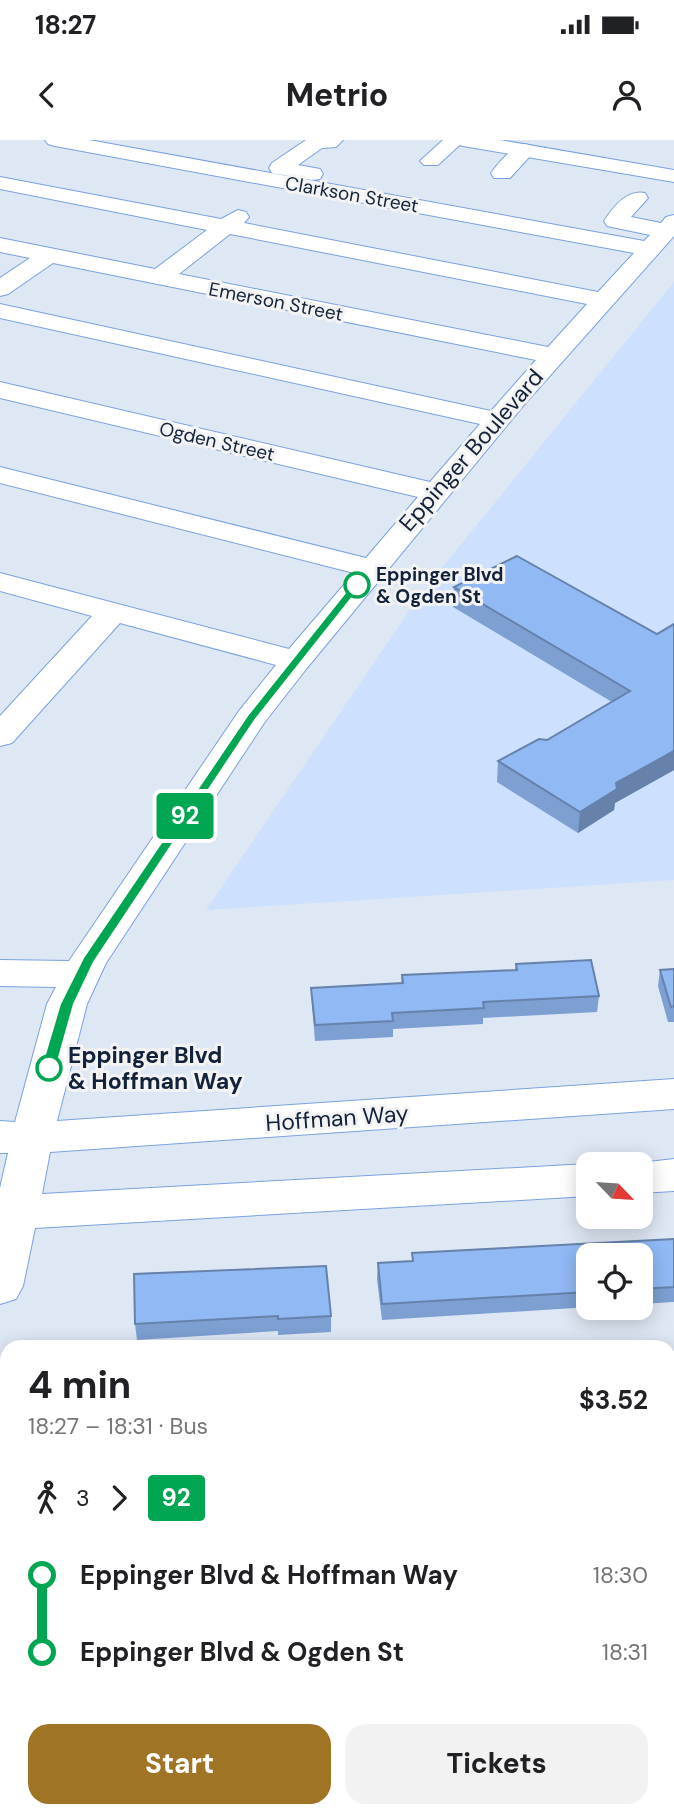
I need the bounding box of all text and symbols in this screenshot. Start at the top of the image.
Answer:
text: 18:27 [35,8,96,42]
text: Metrio [286,74,388,116]
icon: back [28,76,66,114]
icon: person [608,76,646,114]
street label: Clarkson Street [283,170,420,219]
street label: Emerson Street [207,276,345,327]
street label: Eppinger Boulevard [392,363,550,537]
street label: Ogden Street [157,416,277,467]
place label: Eppinger Blvd & Ogden St [376,562,503,609]
marker: Eppinger Blvd & Ogden St [344,572,370,598]
line badge: 92 [154,793,216,839]
text: 92 [171,800,199,831]
place label: Eppinger Blvd & Hoffman Way [68,1040,243,1096]
marker: Eppinger Blvd & Hoffman Way [36,1055,62,1081]
street label: Hoffman Way [264,1098,410,1138]
north arrow [576,1152,653,1228]
map controls [576,1152,653,1320]
button: locate [576,1243,653,1320]
text: 4 min [28,1360,131,1410]
text: $3.52 [579,1383,648,1417]
text: 18:27 – 18:31 · Bus [28,1411,208,1441]
icon: walk [28,1479,66,1517]
icon: forward [100,1479,138,1517]
text: 92 [162,1482,191,1513]
text: 3 [76,1483,90,1513]
text: Eppinger Blvd & Hoffman Way [80,1558,458,1592]
text: 18:30 [593,1560,648,1590]
text: Eppinger Blvd & Ogden St [80,1635,404,1669]
text: 18:31 [602,1637,648,1667]
button: Start [28,1724,331,1804]
button: Tickets [345,1724,648,1804]

